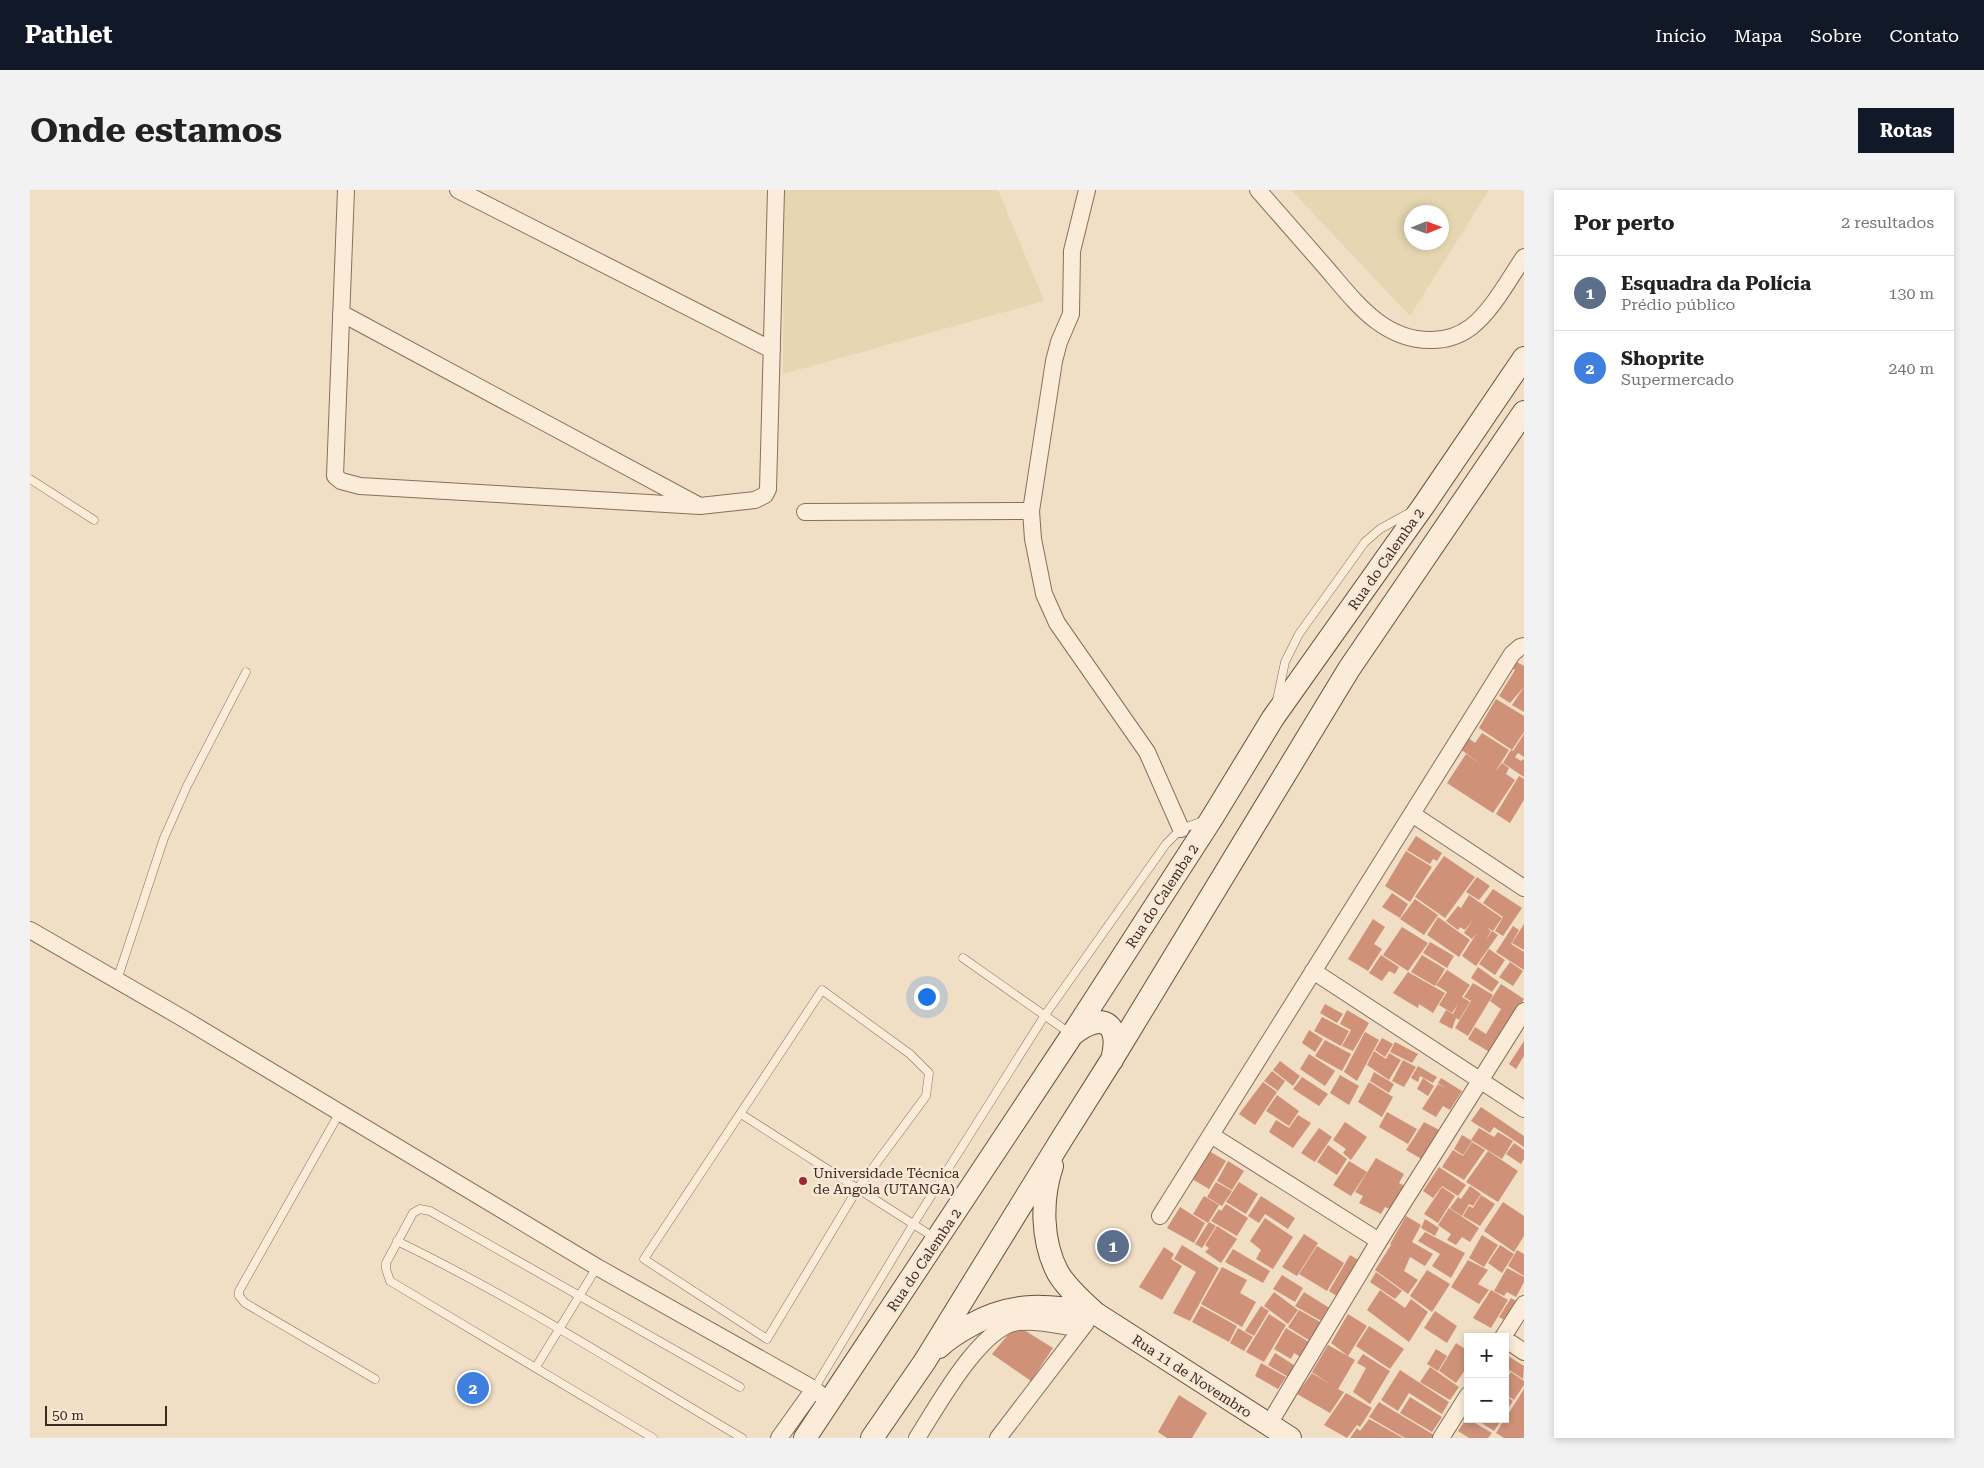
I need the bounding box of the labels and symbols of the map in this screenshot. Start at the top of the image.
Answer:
north arrow [1404,205,1449,250]
street label: Rua do Calemba 2 [1345,505,1427,613]
street label: Rua do Calemba 2 [1122,841,1202,951]
your location [914,984,940,1010]
place label: Universidade Técnica de Angola (UTANGA) [813,1165,960,1197]
marker: Universidade Técnica de Angola (UTANGA) [797,1175,809,1187]
street label: Rua do Calemba 2 [884,1205,964,1314]
pin: 1 [1097,1227,1129,1265]
street label: Rua 11 de Novembro [1129,1331,1255,1421]
pin: 2 [457,1369,489,1407]
scale bar [45,1403,168,1426]

